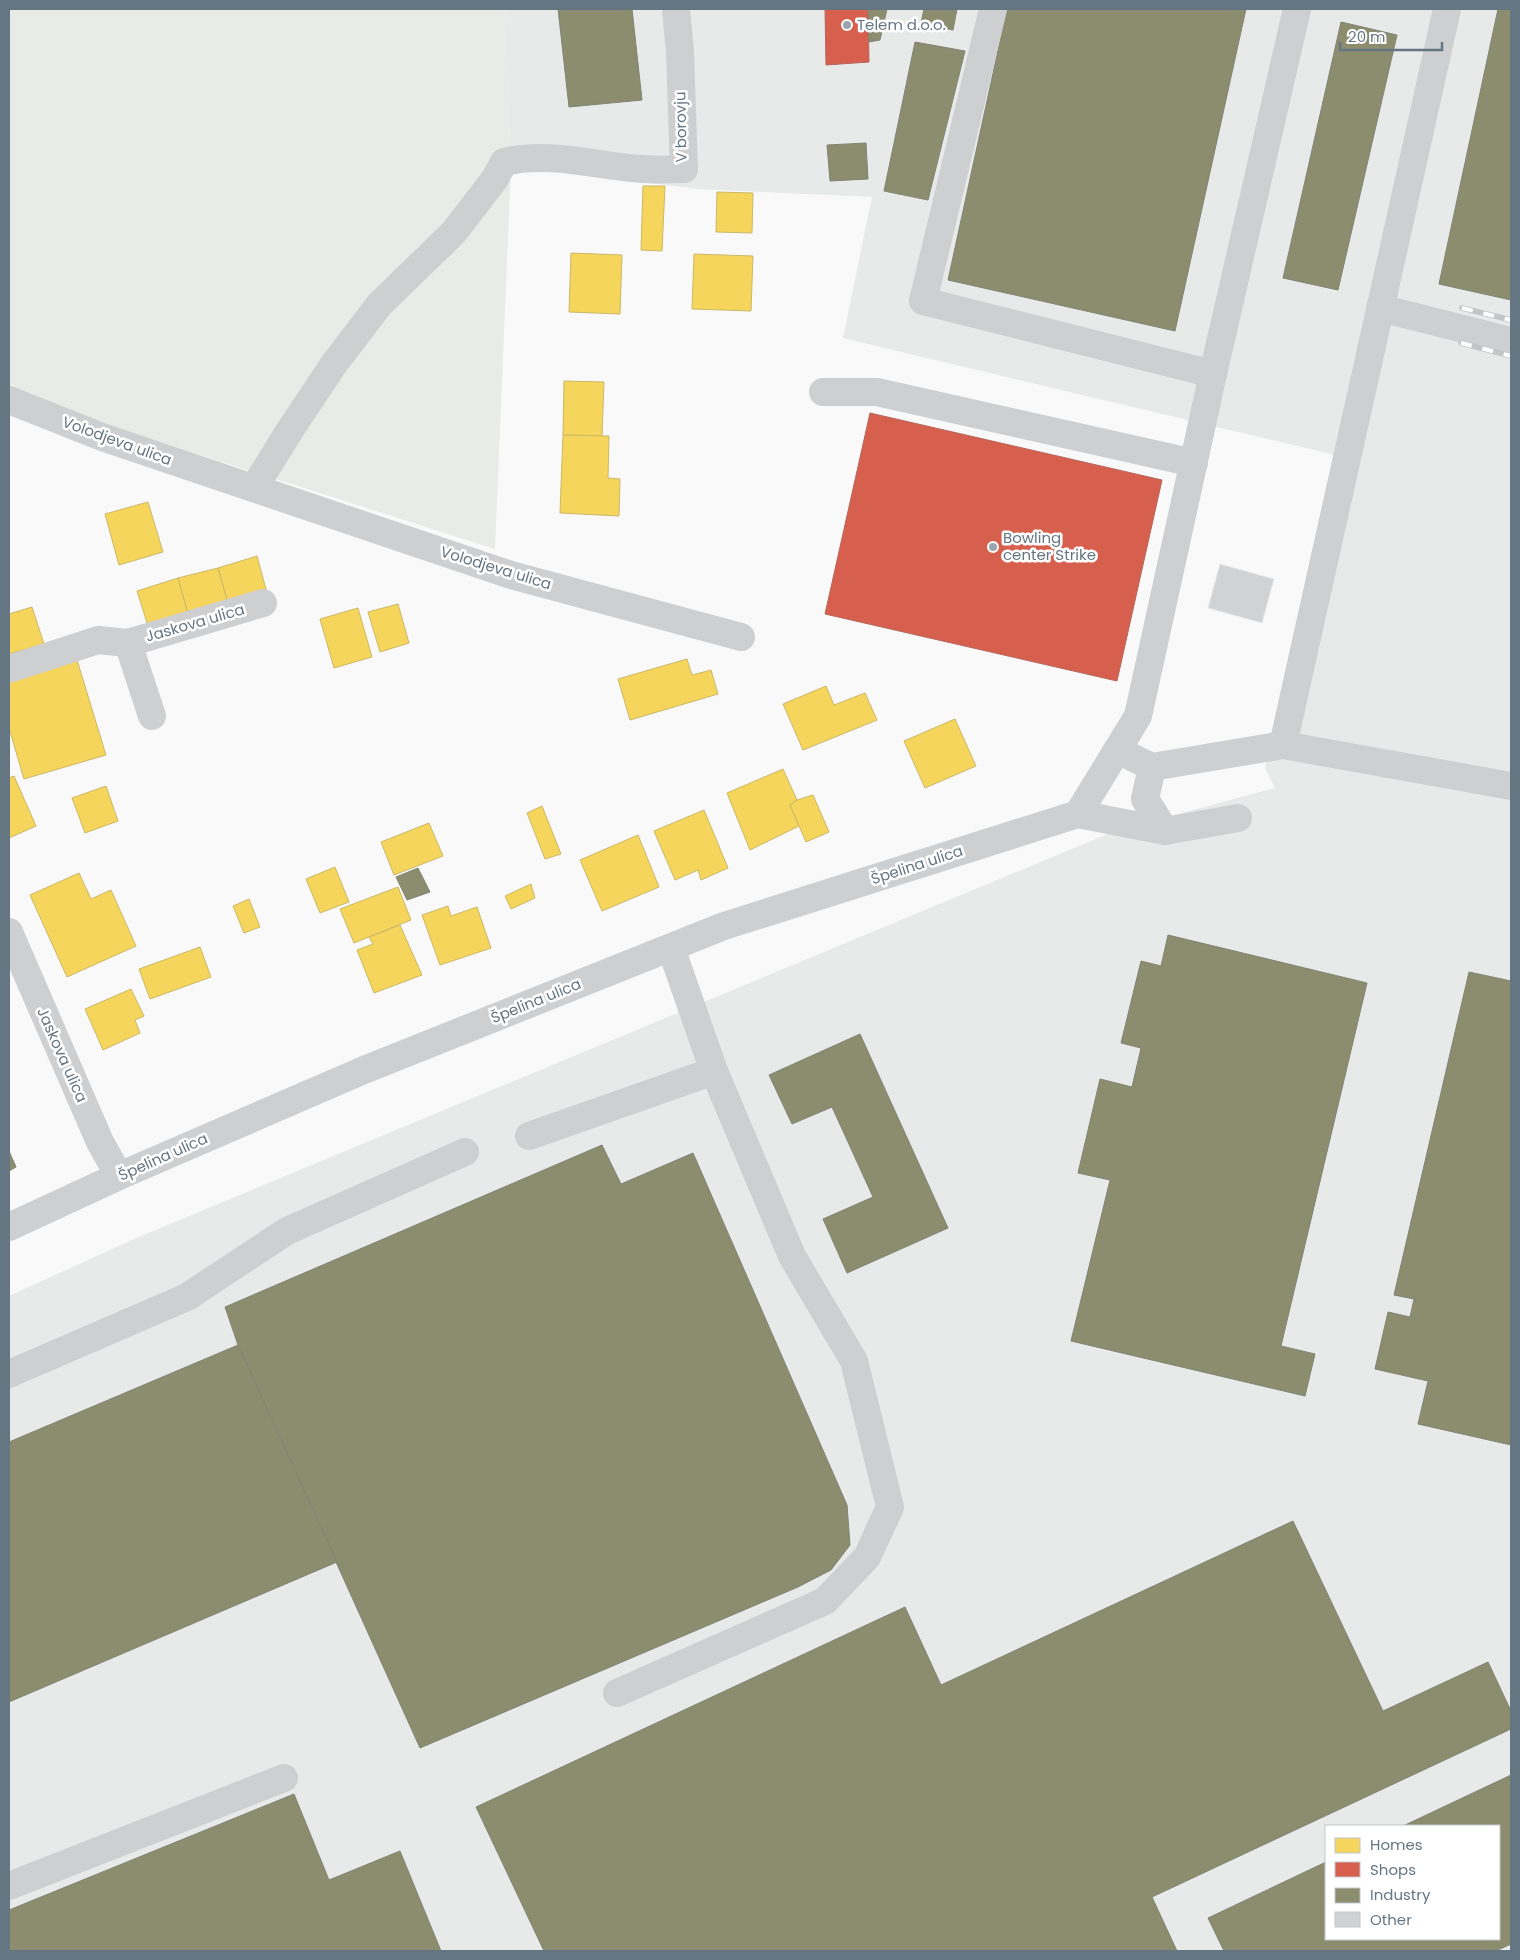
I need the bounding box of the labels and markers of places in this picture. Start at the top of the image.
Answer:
place label: Telem d.o.o. [857,14,946,35]
marker: Telem d.o.o. [841,19,853,31]
place label: Bowling center Strike [1003,527,1096,565]
marker: Bowling center Strike [987,541,999,553]

